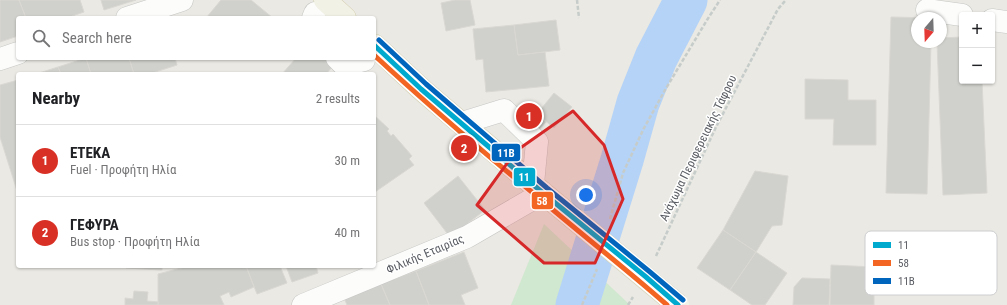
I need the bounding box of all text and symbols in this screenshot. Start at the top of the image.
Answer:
north arrow [911,12,947,48]
map controls [959,12,995,84]
button: + [959,12,995,48]
search box [16,16,376,60]
icon: search [30,27,52,49]
text: Search here [62,29,132,47]
button: − [959,48,995,84]
street label: Ανάχωμα Περιφερειακής Τάφρου [657,73,740,223]
text: Nearby [32,88,80,108]
text: 2 results [316,91,360,106]
pin: 1 [516,101,542,131]
pin: 2 [451,133,477,163]
line badge: 11Β [491,143,521,162]
text: ΕΤΕΚΑ [70,144,110,162]
text: 11Β [497,147,515,160]
text: 1 [42,153,48,168]
text: 30 m [334,153,360,168]
text: Fuel · Προφήτη Ηλία [70,162,176,177]
line badge: 11 [513,167,536,187]
text: 11 [518,171,530,184]
your location [576,185,596,205]
line badge: 58 [531,191,554,210]
text: 58 [536,195,548,208]
text: ΓΕΦΥΡΑ [70,216,119,234]
text: 2 [42,225,48,240]
text: 40 m [334,225,360,240]
street label: Φιλικής Εταιρίας [384,231,466,277]
legend [865,231,997,295]
text: Bus stop · Προφήτη Ηλία [70,234,200,249]
text: 11 [898,239,909,252]
text: 58 [898,257,909,270]
text: 11Β [898,275,915,288]

